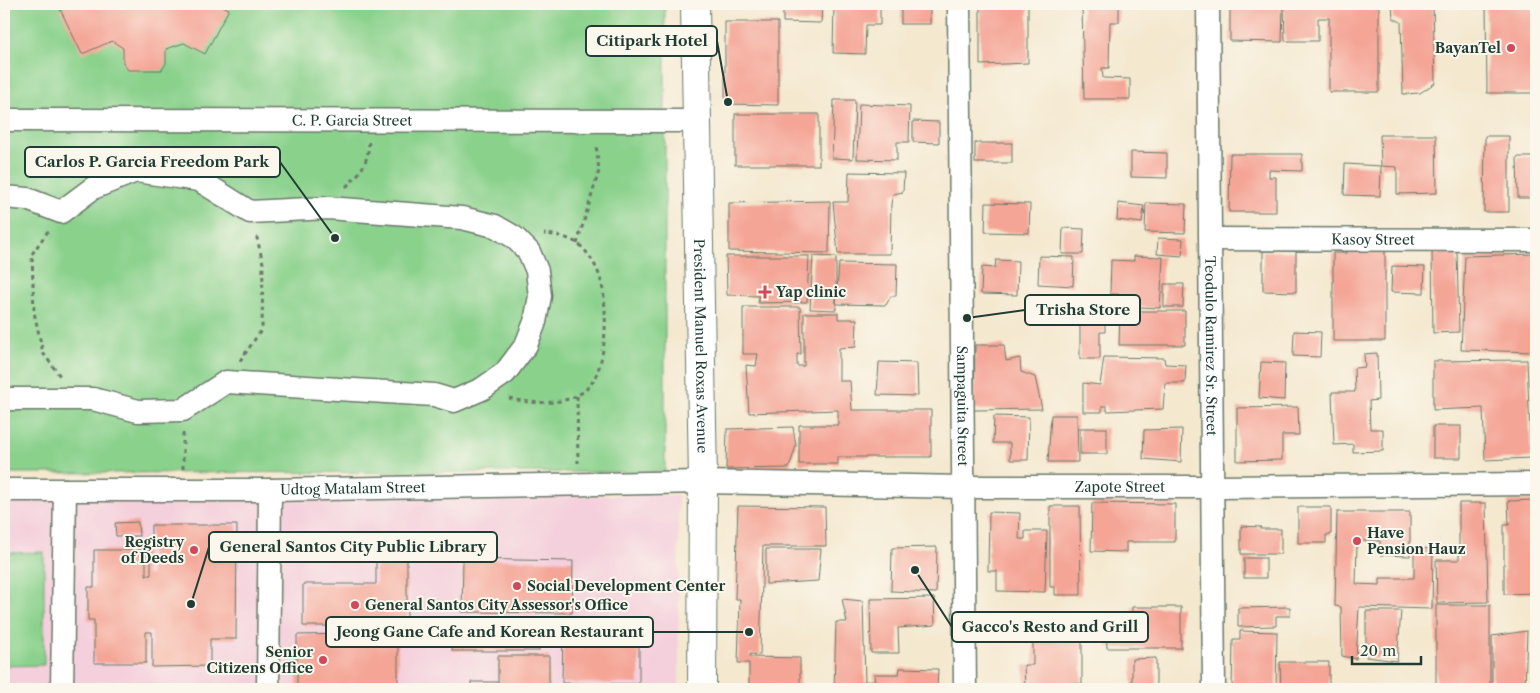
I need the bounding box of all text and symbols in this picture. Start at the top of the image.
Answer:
callout: Citipark Hotel [586,26,717,56]
text: Citipark Hotel [596,31,708,50]
place label: BayanTel [1435,39,1501,57]
marker: BayanTel [1505,42,1517,54]
street label: C. P. Garcia Street [292,111,412,130]
callout: Carlos P. Garcia Freedom Park [25,147,280,177]
text: Carlos P. Garcia Freedom Park [35,152,270,171]
street label: Kasoy Street [1331,230,1415,249]
street label: President Manuel Roxas Avenue [690,239,712,454]
street label: Teodulo Ramirez Sr. Street [1201,256,1221,436]
place label: Yap clinic [775,283,846,301]
marker: Yap clinic [758,285,772,299]
callout: Trisha Store [1025,295,1140,325]
text: Trisha Store [1036,300,1130,319]
street label: Sampaguita Street [953,346,972,466]
street label: Udtog Matalam Street [280,478,426,499]
street label: Zapote Street [1075,478,1165,496]
place label: Have Pension Hauz [1367,524,1466,558]
callout: General Santos City Public Library [209,532,497,562]
place label: Registry of Deeds [121,533,184,567]
marker: Have Pension Hauz [1351,535,1363,547]
text: General Santos City Public Library [219,537,487,556]
marker: Registry of Deeds [188,544,200,556]
place label: Social Development Center [527,577,725,595]
marker: Social Development Center [511,580,523,592]
place label: General Santos City Assessor's Office [365,596,628,614]
marker: General Santos City Assessor's Office [349,599,361,611]
callout: Gacco's Resto and Grill [952,612,1148,642]
callout: Jeong Gane Cafe and Korean Restaurant [326,617,653,647]
text: Gacco's Resto and Grill [962,617,1138,636]
text: Jeong Gane Cafe and Korean Restaurant [333,622,644,641]
scale bar [1352,633,1421,665]
text: 20 m [1360,641,1396,660]
place label: Senior Citizens Office [207,643,313,677]
marker: Senior Citizens Office [317,654,329,666]

